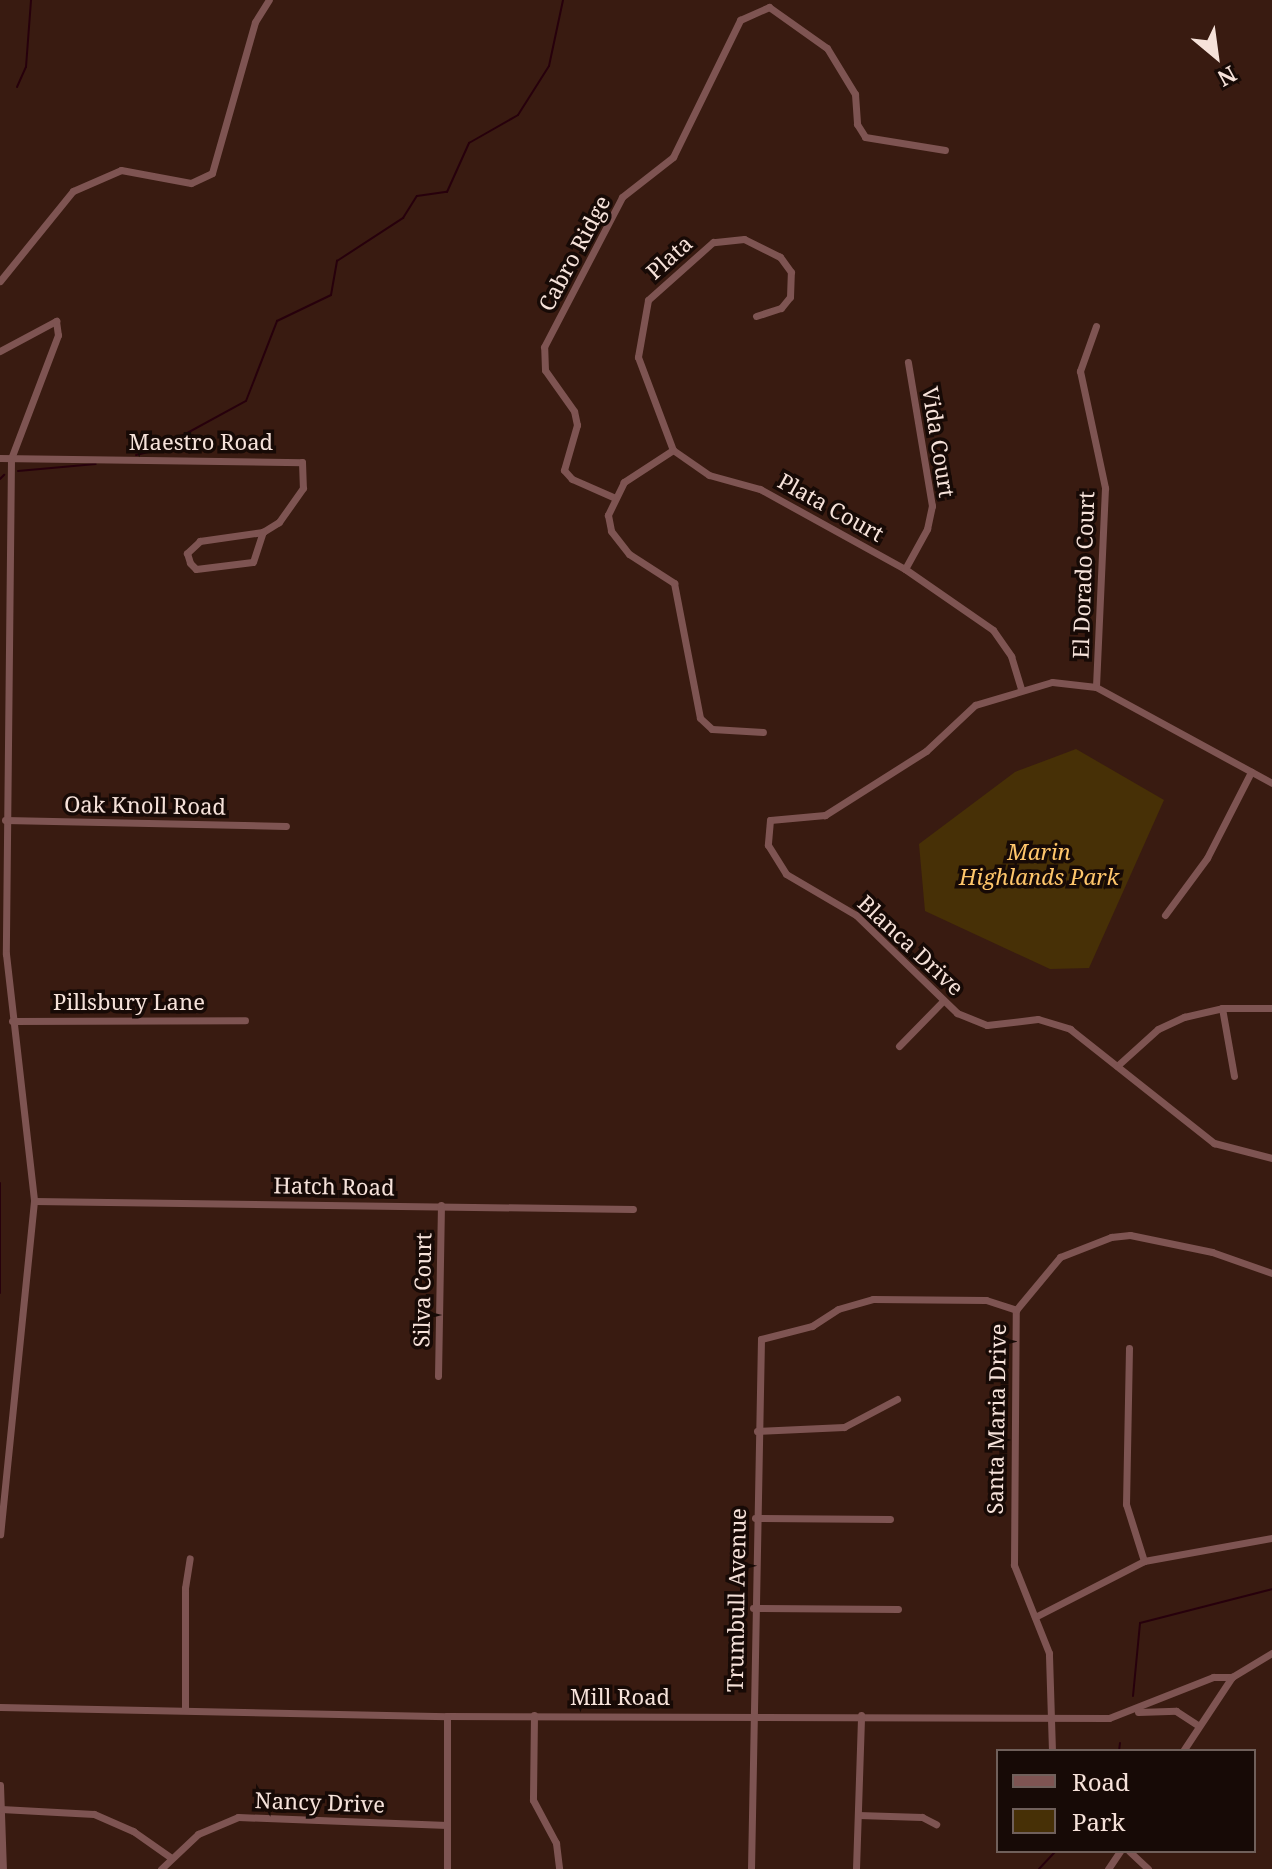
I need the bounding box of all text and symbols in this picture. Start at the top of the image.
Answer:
north arrow [1176,16,1256,96]
text: N [1213,60,1242,94]
street label: Cabro Ridge [533,191,615,315]
street label: Plata [641,230,697,284]
street label: Vida Court [917,385,961,499]
street label: Maestro Road [129,429,273,455]
street label: Plata Court [774,467,888,547]
street label: El Dorado Court [1067,491,1099,659]
street label: Oak Knoll Road [64,790,226,820]
park label: Marin Highlands Park [959,838,1119,890]
street label: Blanca Drive [853,889,969,1001]
street label: Pillsbury Lane [53,989,205,1015]
street label: Hatch Road [273,1172,395,1200]
street label: Silva Court [408,1232,436,1348]
street label: Santa Maria Drive [981,1323,1011,1515]
street label: Trumbull Avenue [721,1508,751,1692]
street label: Mill Road [570,1684,670,1710]
legend [996,1749,1256,1853]
text: Road [1072,1765,1130,1798]
street label: Nancy Drive [254,1787,386,1817]
text: Park [1072,1805,1125,1838]

